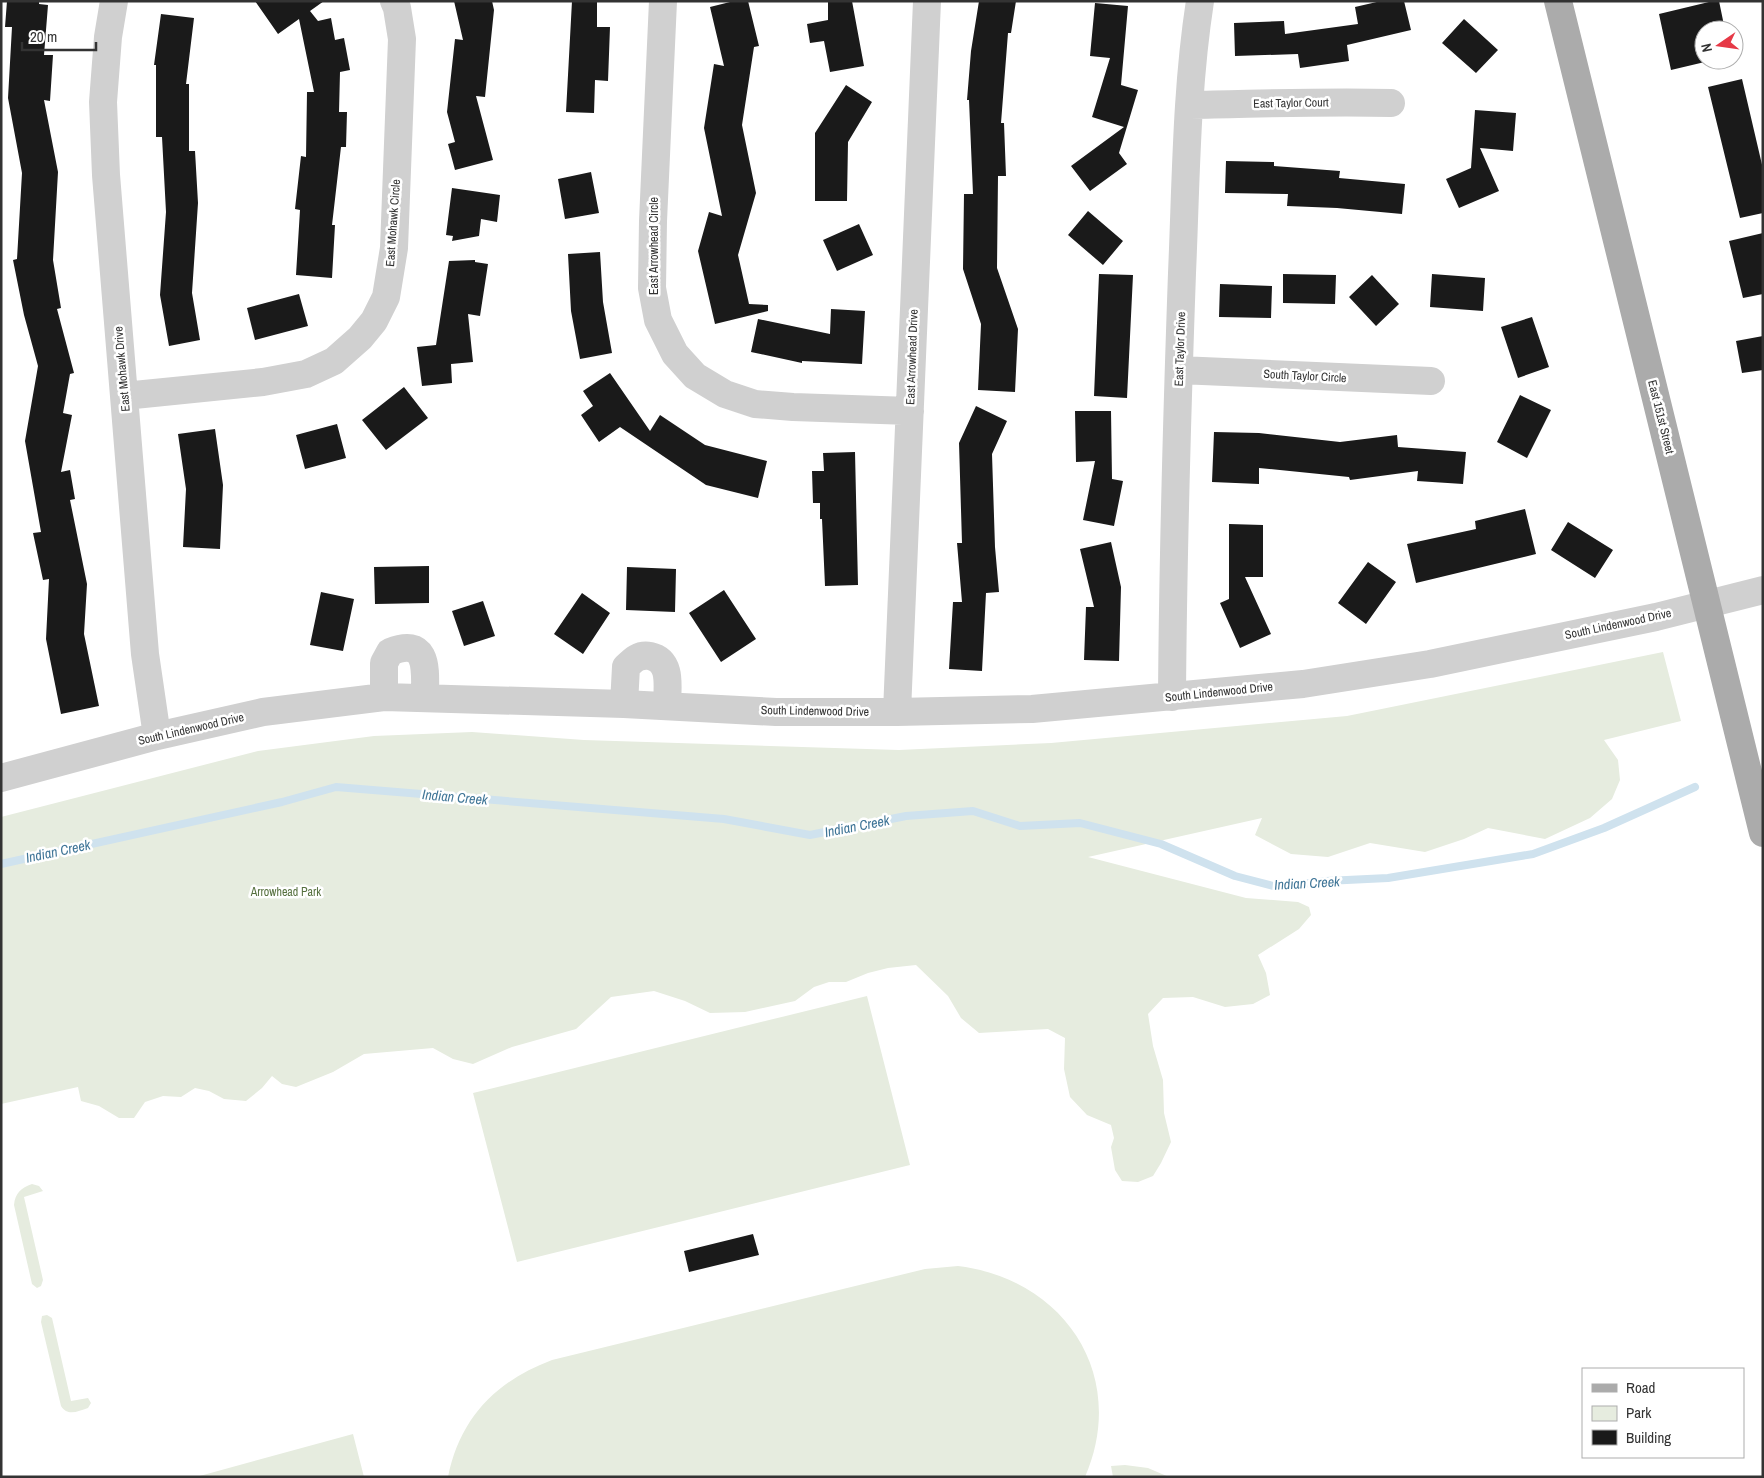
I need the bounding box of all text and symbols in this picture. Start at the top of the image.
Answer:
scale bar [22,20,96,52]
north arrow [1694,20,1744,70]
text: 20 m [30,26,57,47]
text: N [1697,42,1716,54]
street label: East Taylor Court [1253,94,1329,112]
street label: East Mohawk Circle [382,179,404,267]
street label: East Arrowhead Circle [646,197,662,295]
street label: East Arrowhead Drive [902,309,922,405]
street label: East Taylor Drive [1171,311,1189,387]
street label: East Mohawk Drive [110,326,134,412]
street label: South Taylor Circle [1263,366,1347,386]
street label: East 151st Street [1644,378,1678,456]
street label: South Lindenwood Drive [1563,605,1673,643]
street label: South Lindenwood Drive [1164,678,1274,706]
street label: South Lindenwood Drive [761,702,869,720]
street label: South Lindenwood Drive [136,709,246,749]
water label: Indian Creek [421,785,490,809]
water label: Indian Creek [823,811,892,841]
water label: Indian Creek [24,835,93,867]
water label: Indian Creek [1274,872,1342,894]
park label: Arrowhead Park [250,884,321,900]
legend [1582,1368,1744,1458]
text: Road [1626,1377,1655,1398]
text: Park [1626,1402,1652,1423]
text: Building [1626,1427,1671,1448]

